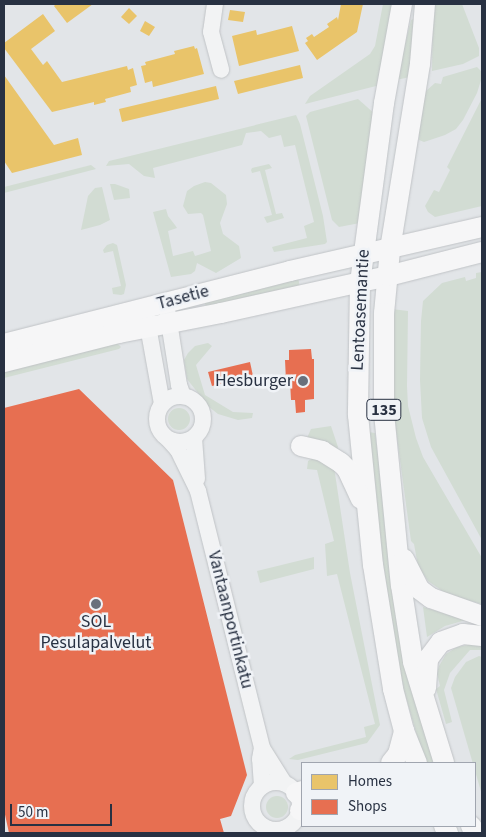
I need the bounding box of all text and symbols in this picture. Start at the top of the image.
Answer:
street label: Lentoasemantie [347,249,375,371]
street label: Tasetie [155,281,211,315]
place label: Hesburger [215,370,293,392]
marker: Hesburger [297,375,309,387]
road number: 135 [365,396,403,424]
street label: Vantaanportinkatu [202,549,258,691]
marker: SOL Pesulapalvelut [90,598,102,610]
place label: SOL Pesulapalvelut [41,612,151,654]
legend [301,762,476,827]
text: Homes [348,771,392,792]
scale bar [12,794,115,826]
text: Shops [348,796,387,817]
text: 50 m [18,802,48,823]

